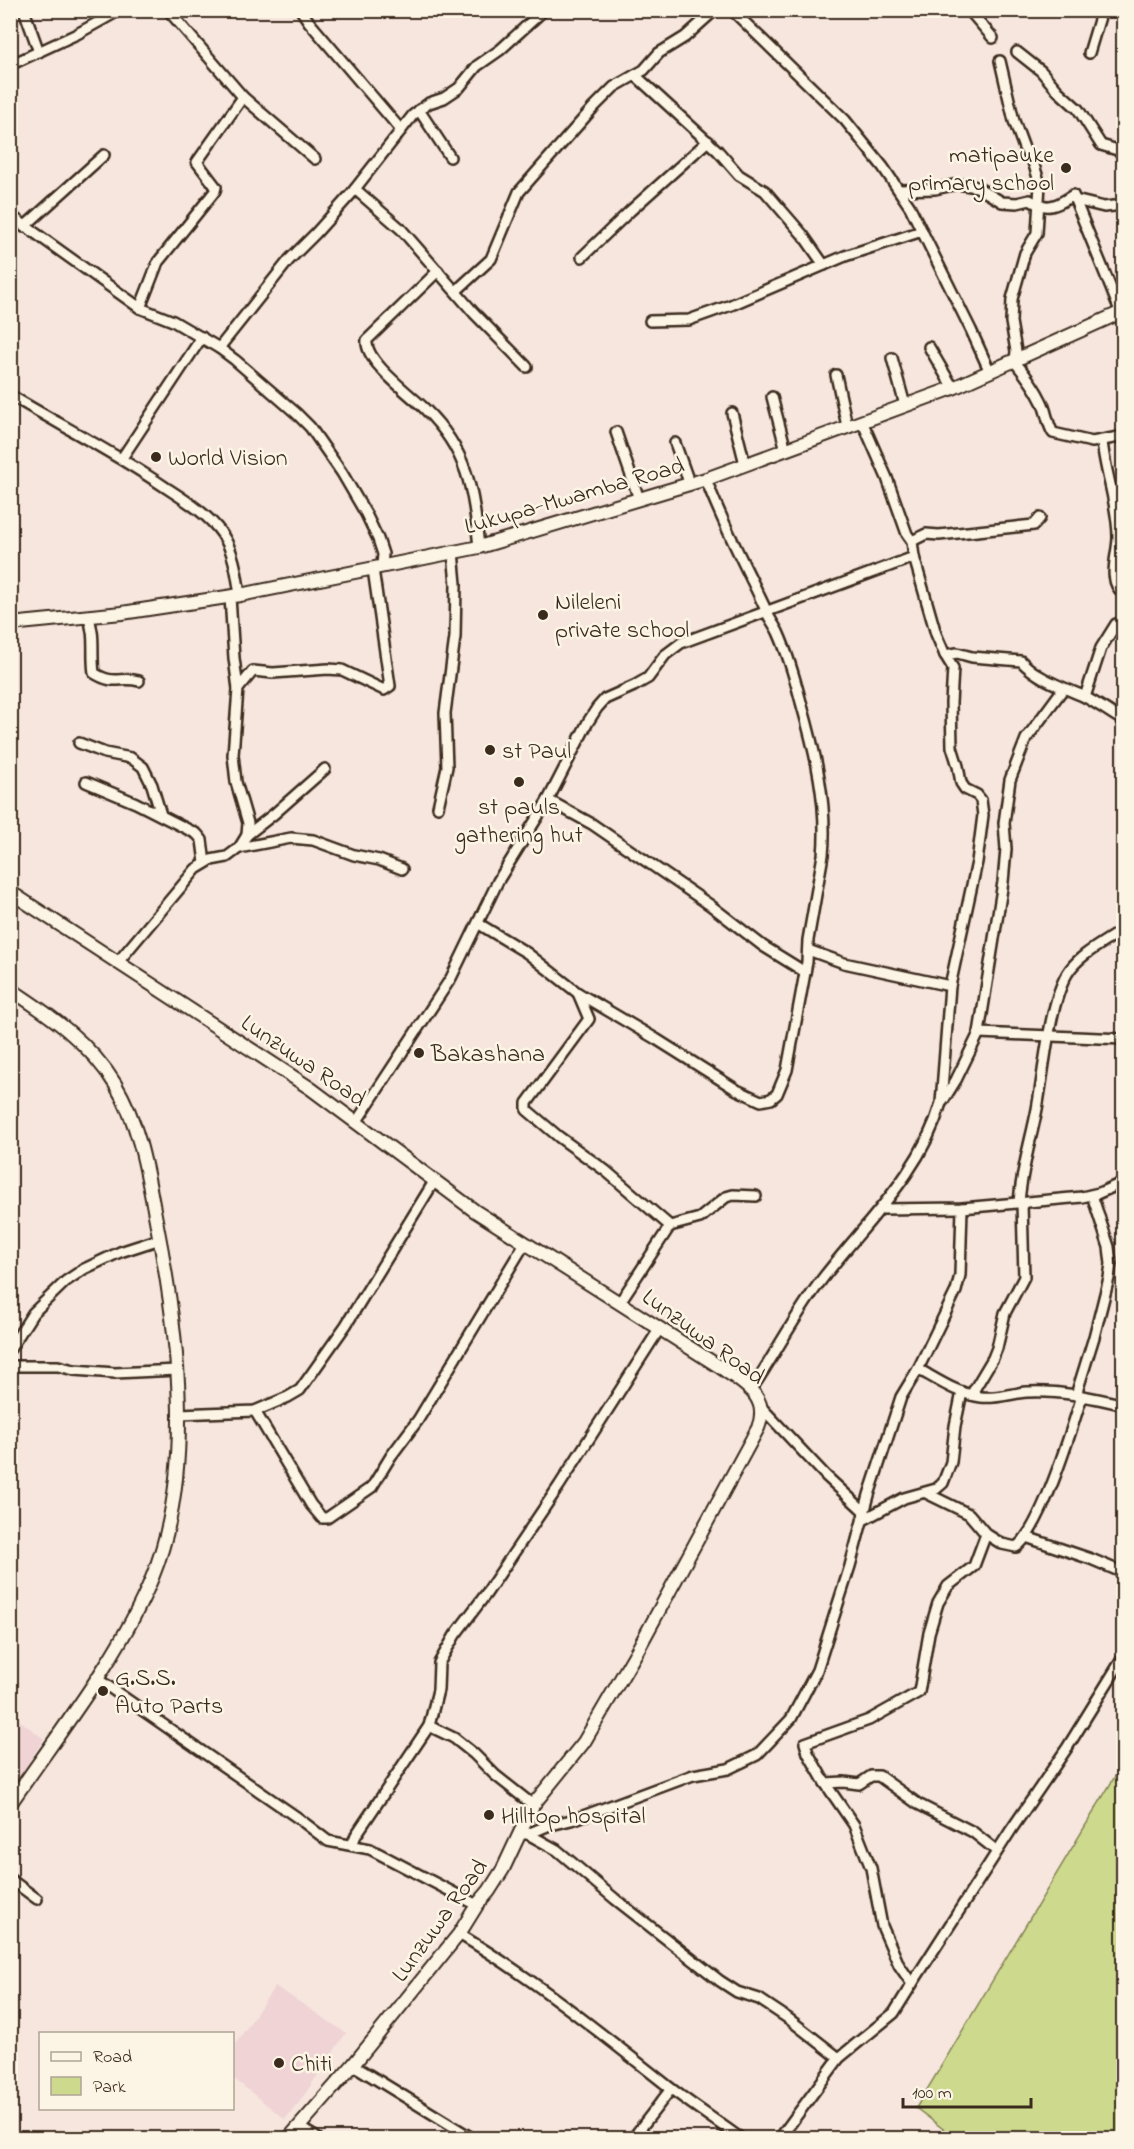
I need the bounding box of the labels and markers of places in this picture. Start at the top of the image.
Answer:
place label: matipauke primary school [908,139,1054,203]
marker: matipauke primary school [1059,161,1073,175]
place label: World Vision [168,442,288,477]
marker: World Vision [149,450,163,464]
place label: Nileleni private school [555,586,689,649]
marker: Nileleni private school [536,608,550,622]
place label: st Paul [502,735,571,770]
marker: st Paul [483,743,497,757]
marker: st pauls gathering hut [512,775,526,789]
place label: st pauls gathering hut [454,791,583,854]
place label: Bakashana [430,1038,545,1073]
marker: Bakashana [412,1046,426,1060]
place label: G.S.S. Auto Parts [115,1662,223,1725]
marker: G.S.S. Auto Parts [96,1684,110,1698]
place label: Hilltop hospital [501,1800,645,1835]
marker: Hilltop hospital [482,1808,496,1822]
place label: Chiti [291,2048,332,2083]
marker: Chiti [272,2056,286,2070]

